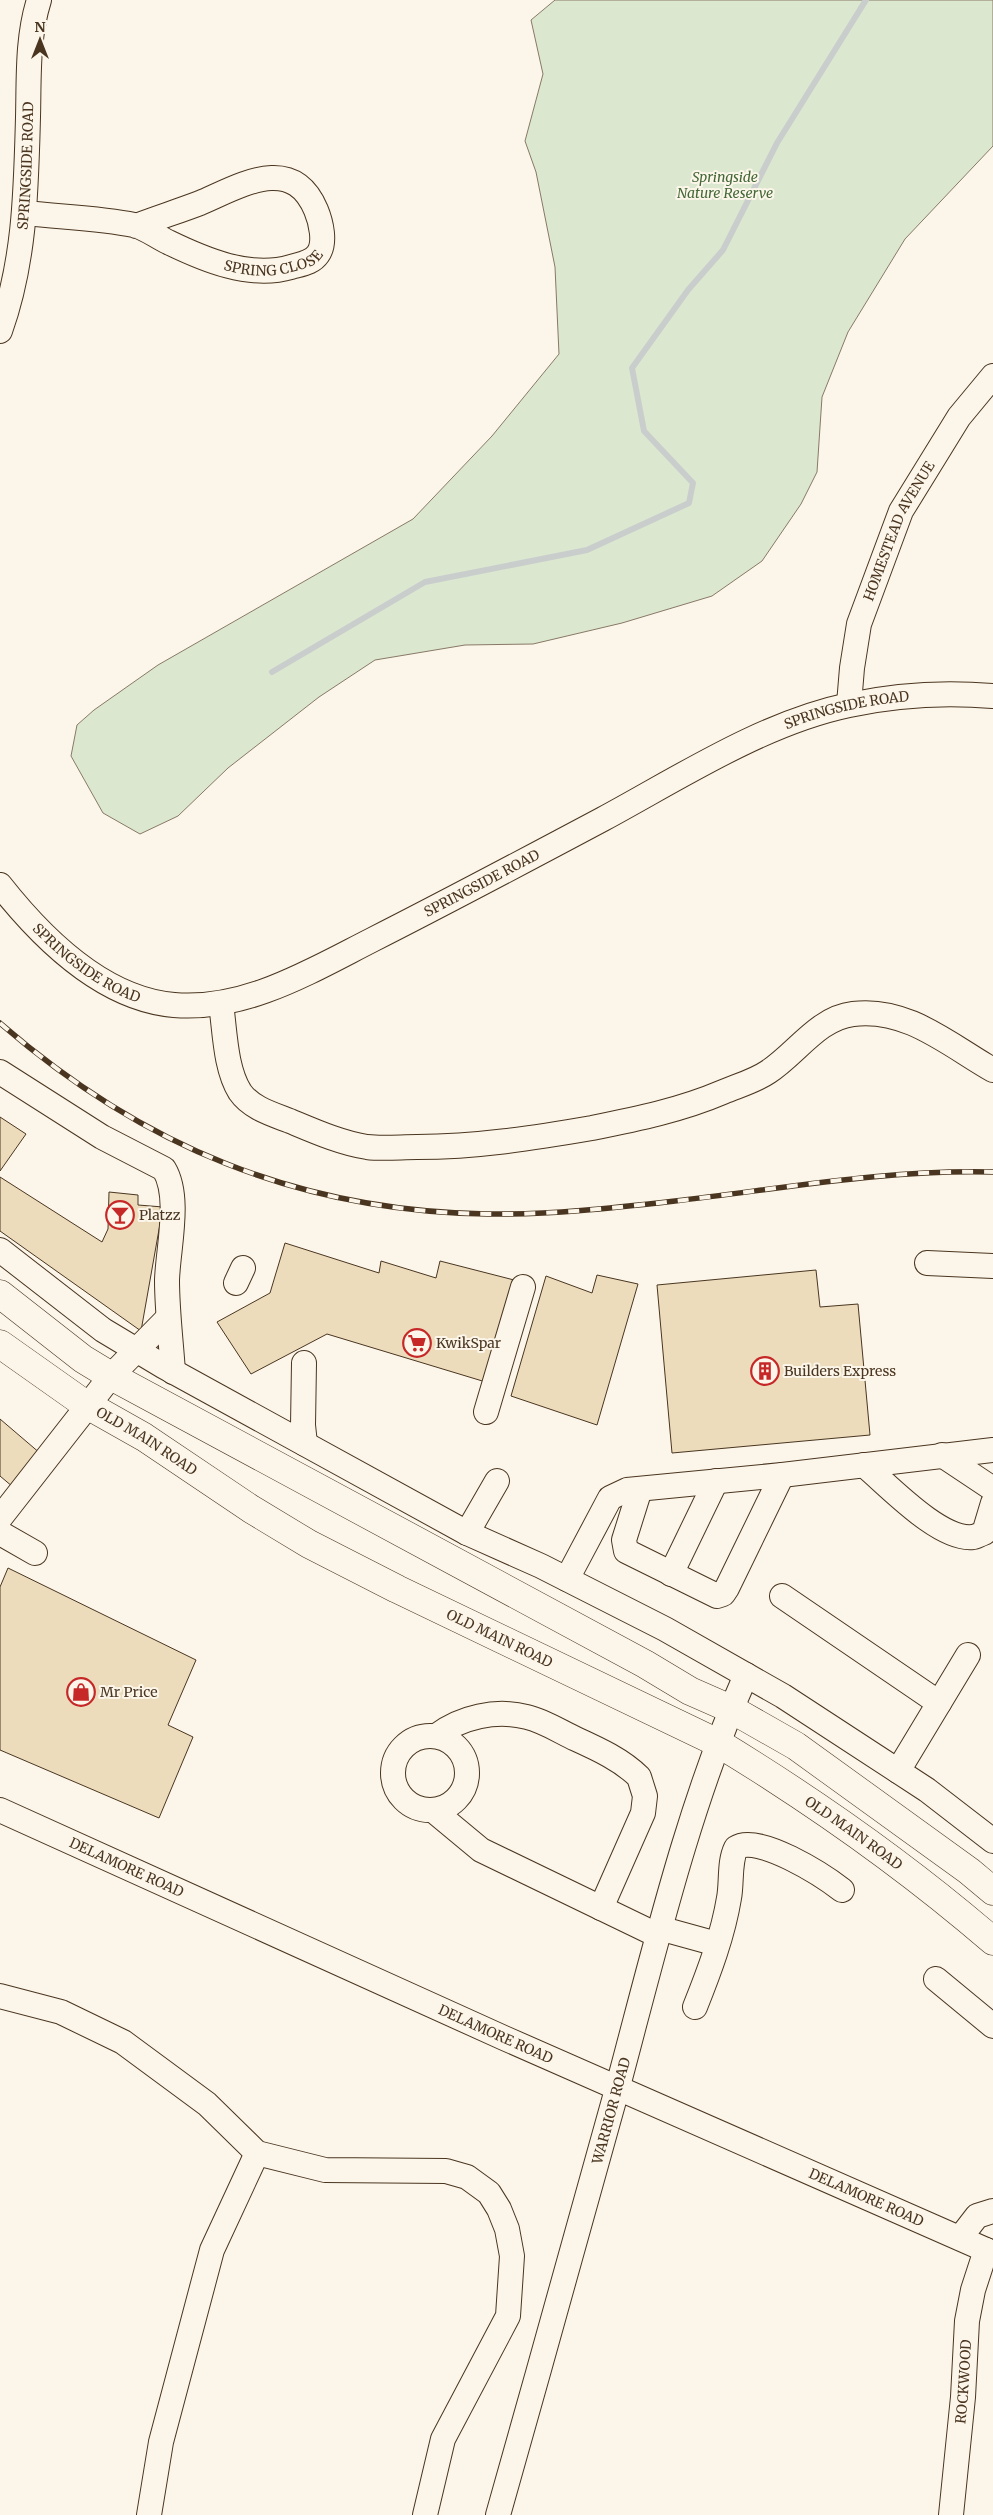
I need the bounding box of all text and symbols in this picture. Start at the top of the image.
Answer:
north arrow [15,15,65,65]
text: N [34,18,46,36]
street label: SPRINGSIDE ROAD [13,101,37,231]
park label: Springside Nature Reserve [677,168,773,202]
street label: SPRING CLOSE [222,246,327,280]
street label: HOMESTEAD AVENUE [859,458,939,603]
street label: SPRINGSIDE ROAD [781,687,910,733]
street label: SPRINGSIDE ROAD [421,845,543,921]
street label: SPRINGSIDE ROAD [29,919,143,1007]
bar icon: Platzz [105,1200,135,1230]
place label: Platzz [139,1206,181,1224]
supermarket icon: KwikSpar [402,1328,432,1358]
place label: KwikSpar [436,1334,501,1352]
building icon: Builders Express [750,1356,780,1386]
place label: Builders Express [784,1362,896,1380]
street label: OLD MAIN ROAD [93,1403,201,1479]
street label: OLD MAIN ROAD [444,1605,556,1672]
shop icon: Mr Price [66,1677,96,1707]
place label: Mr Price [100,1683,157,1701]
street label: OLD MAIN ROAD [801,1792,906,1874]
street label: DELAMORE ROAD [67,1834,187,1901]
street label: DELAMORE ROAD [436,2001,556,2068]
street label: WARRIOR ROAD [588,2055,634,2167]
street label: DELAMORE ROAD [806,2164,927,2231]
street label: ROCKWOOD [951,2338,975,2425]

